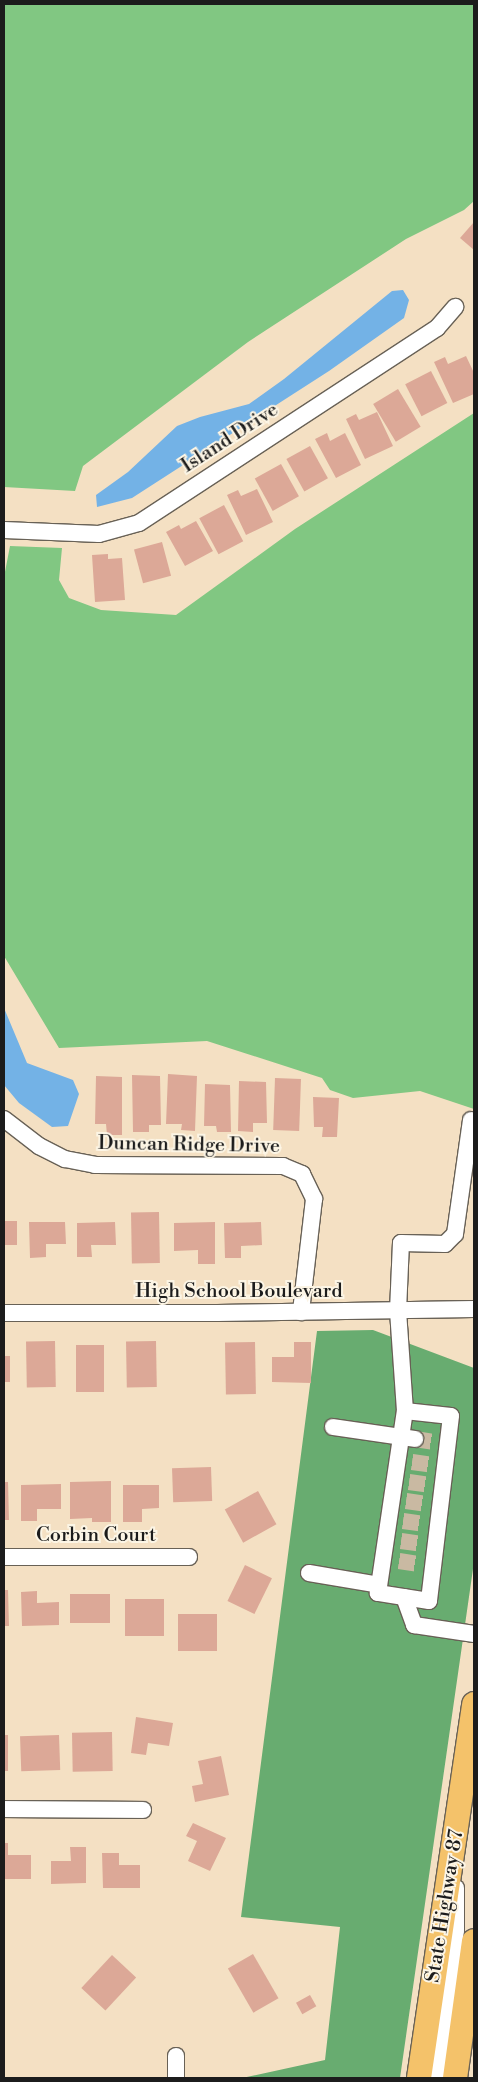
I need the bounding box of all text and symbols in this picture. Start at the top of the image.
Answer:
street label: Island Drive [177,398,283,478]
street label: Duncan Ridge Drive [98,1131,280,1159]
street label: High School Boulevard [135,1279,343,1303]
street label: Corbin Court [36,1523,156,1547]
street label: State Highway 87 [421,1828,469,1984]

